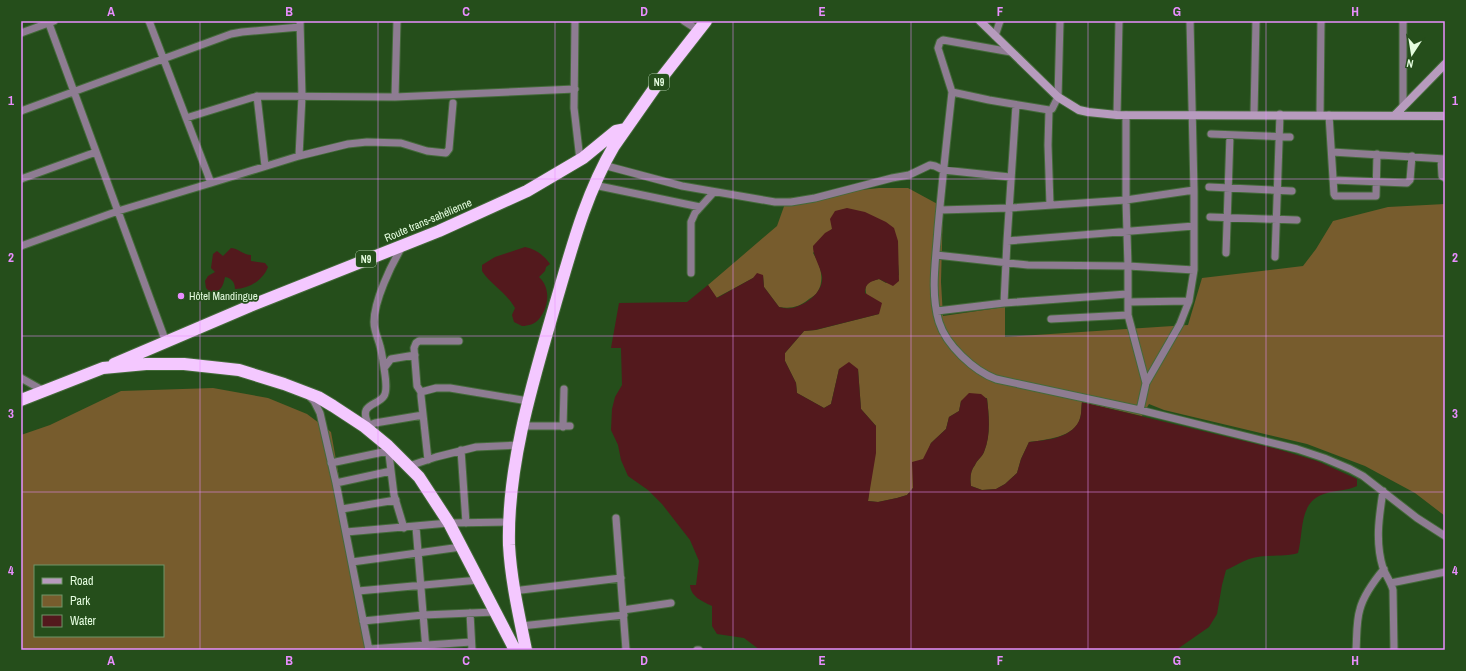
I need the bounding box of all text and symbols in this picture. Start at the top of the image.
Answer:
text: A [107,3,115,20]
text: B [285,3,293,20]
text: C [462,3,470,20]
text: D [640,3,648,20]
text: E [818,3,826,20]
text: F [997,3,1004,20]
text: G [1173,3,1181,20]
text: H [1351,3,1359,20]
north arrow [1392,34,1432,74]
text: N [1405,56,1415,71]
road number: N9 [649,74,669,90]
text: 1 [8,92,14,109]
text: 1 [1452,92,1458,109]
street label: Route trans-sahélienne [382,195,474,245]
text: 2 [8,249,14,266]
text: 2 [1452,249,1458,266]
road number: N9 [356,251,376,267]
place label: Hôtel Mandingue [189,289,258,303]
marker: Hôtel Mandingue [176,291,186,301]
text: 3 [8,405,14,422]
text: 3 [1452,405,1458,422]
text: 4 [8,562,14,579]
text: 4 [1452,562,1458,579]
legend [34,565,164,637]
text: Road [70,573,94,589]
text: Park [70,593,90,609]
text: Water [70,613,97,629]
text: A [107,652,115,669]
text: B [285,652,293,669]
text: C [462,652,470,669]
text: D [640,652,648,669]
text: E [818,652,826,669]
text: F [997,652,1004,669]
text: G [1173,652,1181,669]
text: H [1351,652,1359,669]

